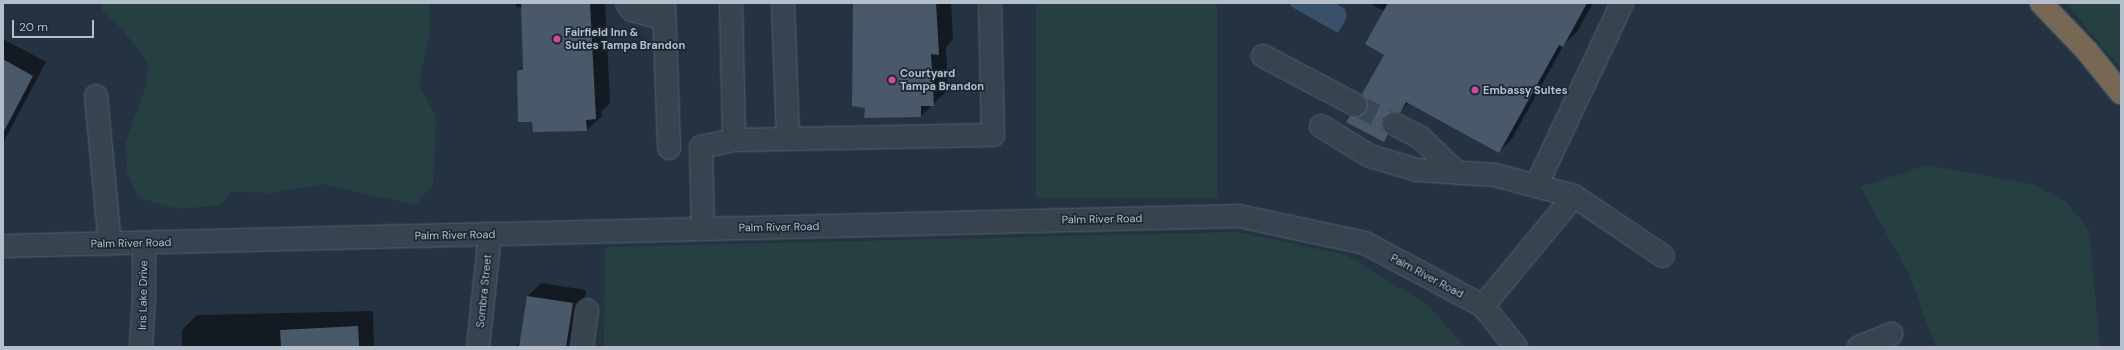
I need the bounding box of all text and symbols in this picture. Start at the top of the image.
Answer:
scale bar [14,12,96,38]
text: 20 m [19,19,48,35]
place label: Fairfield Inn & Suites Tampa Brandon [565,26,685,52]
marker: Fairfield Inn & Suites Tampa Brandon [552,34,562,44]
place label: Courtyard Tampa Brandon [900,67,984,93]
marker: Courtyard Tampa Brandon [887,75,897,85]
place label: Embassy Suites [1483,83,1568,97]
marker: Embassy Suites [1470,85,1480,95]
street label: Palm River Road [1061,212,1143,226]
street label: Palm River Road [738,220,820,234]
street label: Palm River Road [414,228,496,242]
street label: Palm River Road [90,236,172,250]
street label: Palm River Road [1388,251,1466,301]
street label: Sombra Street [474,254,494,328]
street label: Iris Lake Drive [136,260,150,330]

